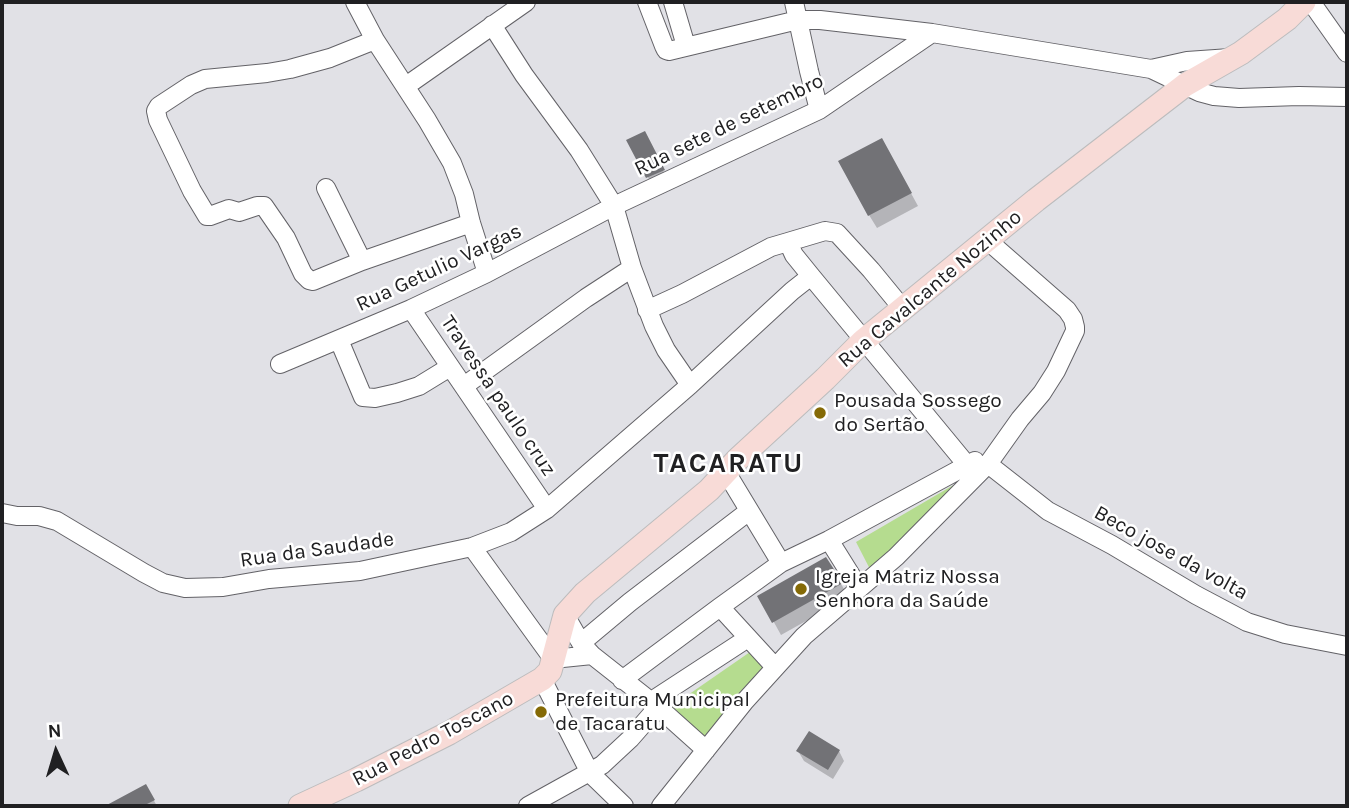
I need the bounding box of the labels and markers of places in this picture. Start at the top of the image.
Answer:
place label: Pousada Sossego do Sertão [834,388,1002,438]
marker: Pousada Sossego do Sertão [812,405,828,421]
place label: Igreja Matriz Nossa Senhora da Saúde [815,564,1000,614]
marker: Igreja Matriz Nossa Senhora da Saúde [793,581,809,597]
place label: Prefeitura Municipal de Tacaratu [555,687,750,737]
marker: Prefeitura Municipal de Tacaratu [533,704,549,720]

